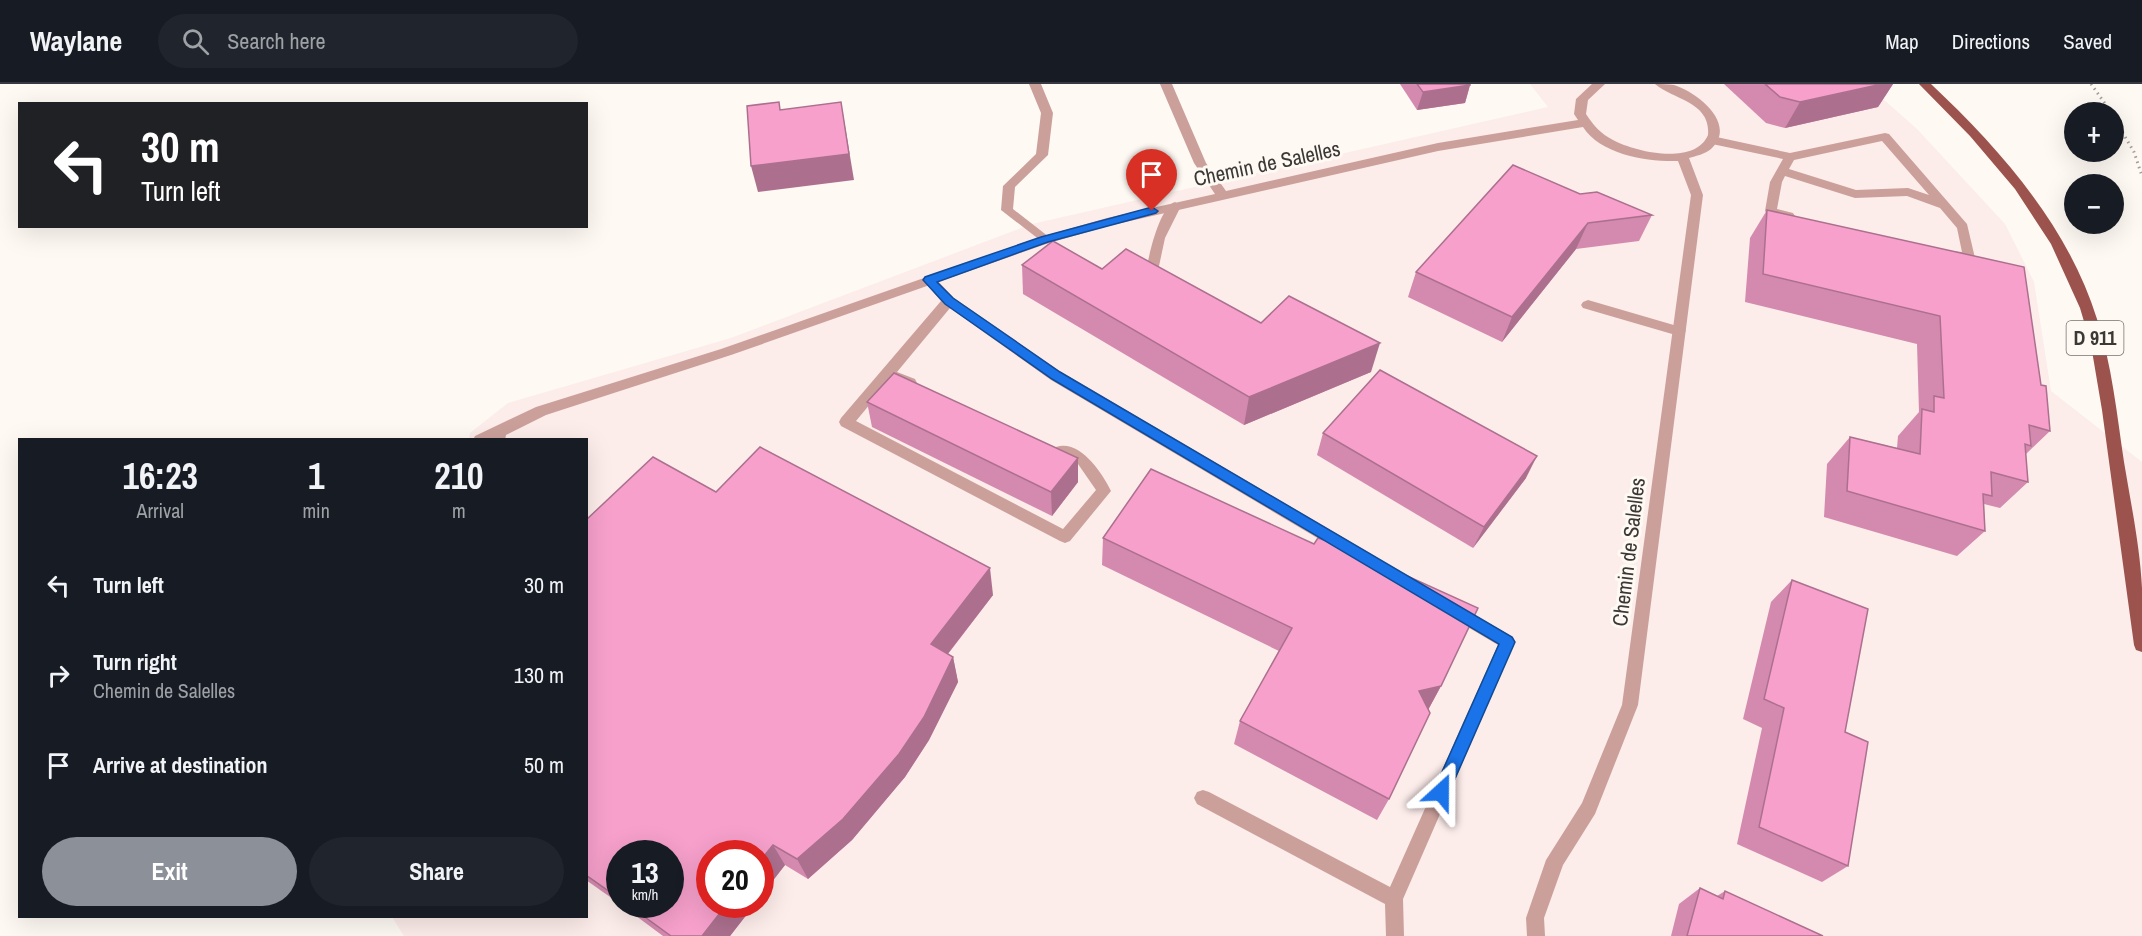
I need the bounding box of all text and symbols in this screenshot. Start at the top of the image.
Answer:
search box [158,14,578,68]
text: Waylane [30,22,122,60]
icon: search [179,25,212,58]
text: Search here [227,26,326,56]
text: Map [1885,27,1919,56]
text: Directions [1952,27,2030,56]
text: Saved [2063,27,2112,56]
map controls [2064,102,2124,234]
button: + [2064,102,2124,162]
text: 30 m [141,119,220,175]
icon: left [42,126,120,204]
street label: Chemin de Salelles [1191,134,1343,193]
pin [1126,149,1177,211]
icon: arrive [1135,158,1168,191]
text: Turn left [141,173,220,209]
button: − [2064,174,2124,234]
road number: D 911 [2066,321,2124,355]
text: 16:23 [122,452,198,500]
text: 1 [308,452,324,500]
text: 210 [434,452,484,500]
street label: Chemin de Salelles [1605,476,1652,628]
text: Arrival [137,497,184,524]
text: min [302,497,330,524]
text: m [452,497,466,524]
icon: left [42,569,75,602]
text: Turn left [93,570,164,600]
text: 30 m [524,570,564,600]
text: Turn right [93,647,177,677]
icon: right [42,659,75,692]
text: 130 m [514,660,564,690]
text: Chemin de Salelles [93,677,235,704]
icon: arrive [42,749,75,782]
text: Arrive at destination [93,750,267,780]
text: 50 m [524,750,564,780]
position arrow [1409,760,1473,824]
button: Exit [42,837,297,906]
button: Share [309,837,564,906]
speed limit sign: 20 [696,840,774,918]
text: 13 [631,852,659,892]
text: km/h [632,884,658,905]

